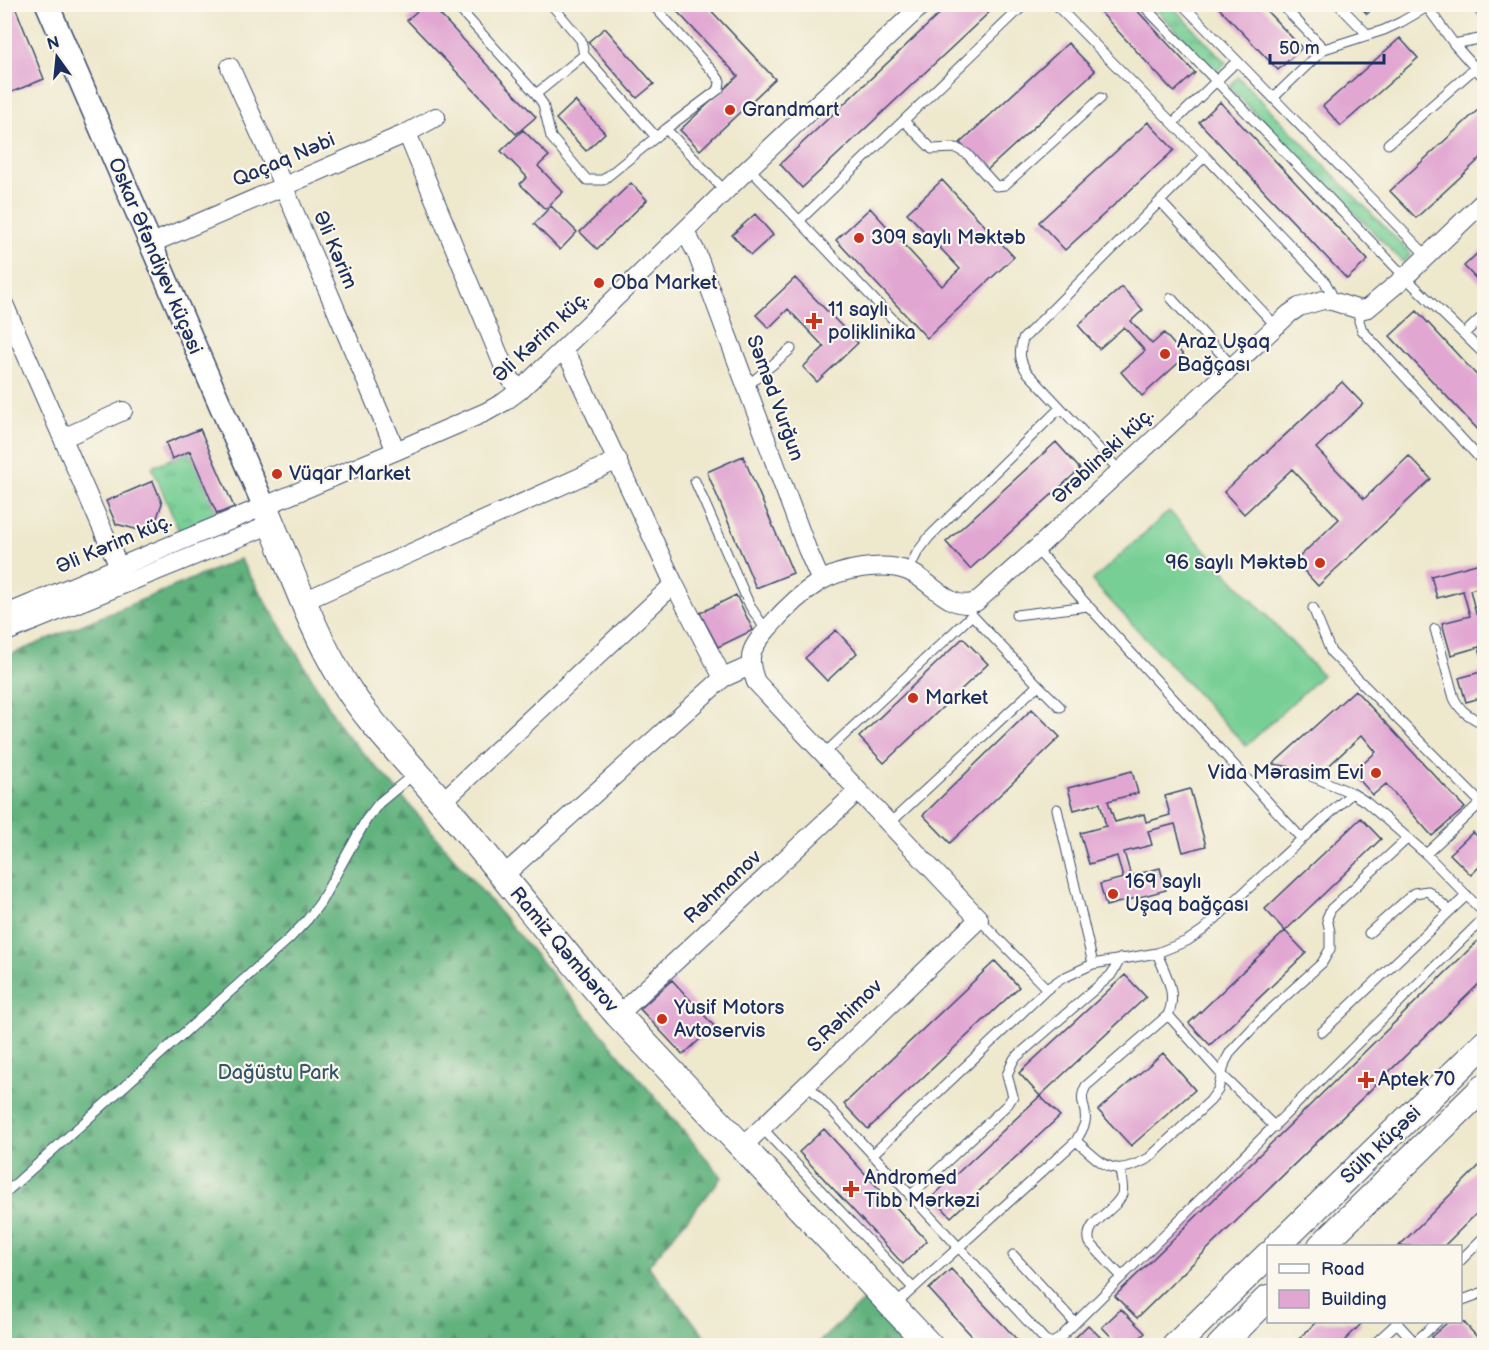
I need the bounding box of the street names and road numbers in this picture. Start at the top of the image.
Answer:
street label: Qaçaq Nəbi [229,128,339,192]
street label: Oskar Əfəndiyev küçəsi [103,154,207,358]
street label: Əli Kərim [308,207,362,293]
street label: Əli Kərim küç. [488,286,594,388]
street label: Səməd Vurğun [741,332,809,464]
street label: Ərəblinski küç. [1047,403,1159,509]
street label: Əli Kərim küç. [52,509,176,579]
street label: Rəhmanov [679,845,767,929]
street label: Ramiz Qəmbərov [504,882,624,1018]
street label: S.Rəhimov [803,974,888,1058]
street label: Sülh küçəsi [1336,1101,1426,1189]

